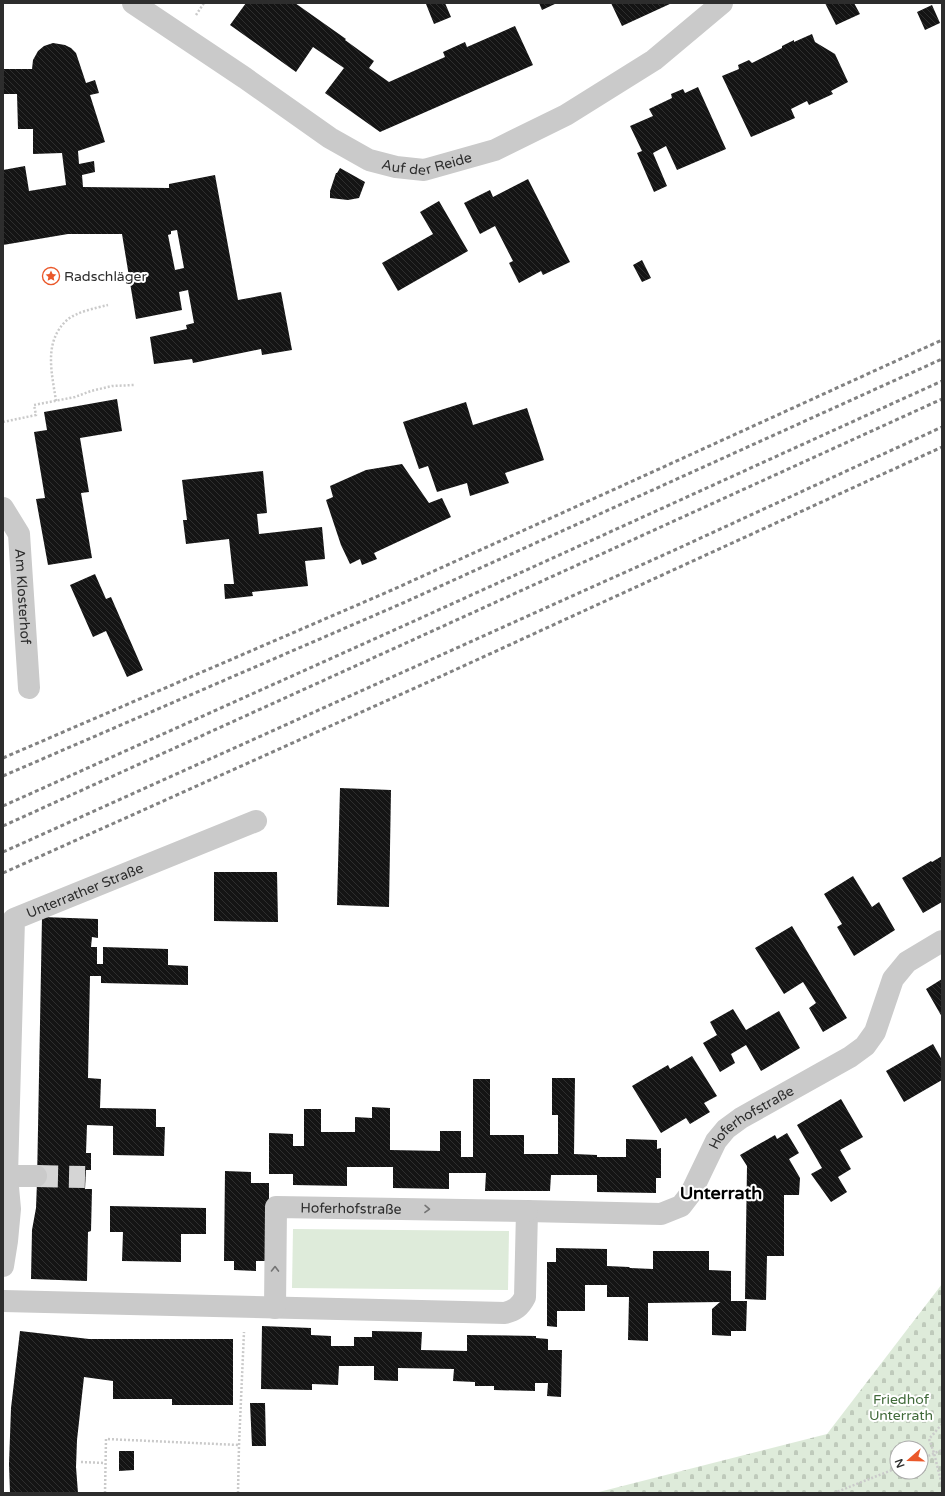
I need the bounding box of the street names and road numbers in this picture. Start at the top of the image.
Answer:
street label: Auf der Reide [380,149,474,179]
street label: Am Klosterhof [11,548,34,645]
street label: Unterrather Straße [24,860,146,922]
street label: Hoferhofstraße [705,1082,797,1152]
street label: Hoferhofstraße [300,1199,402,1218]

